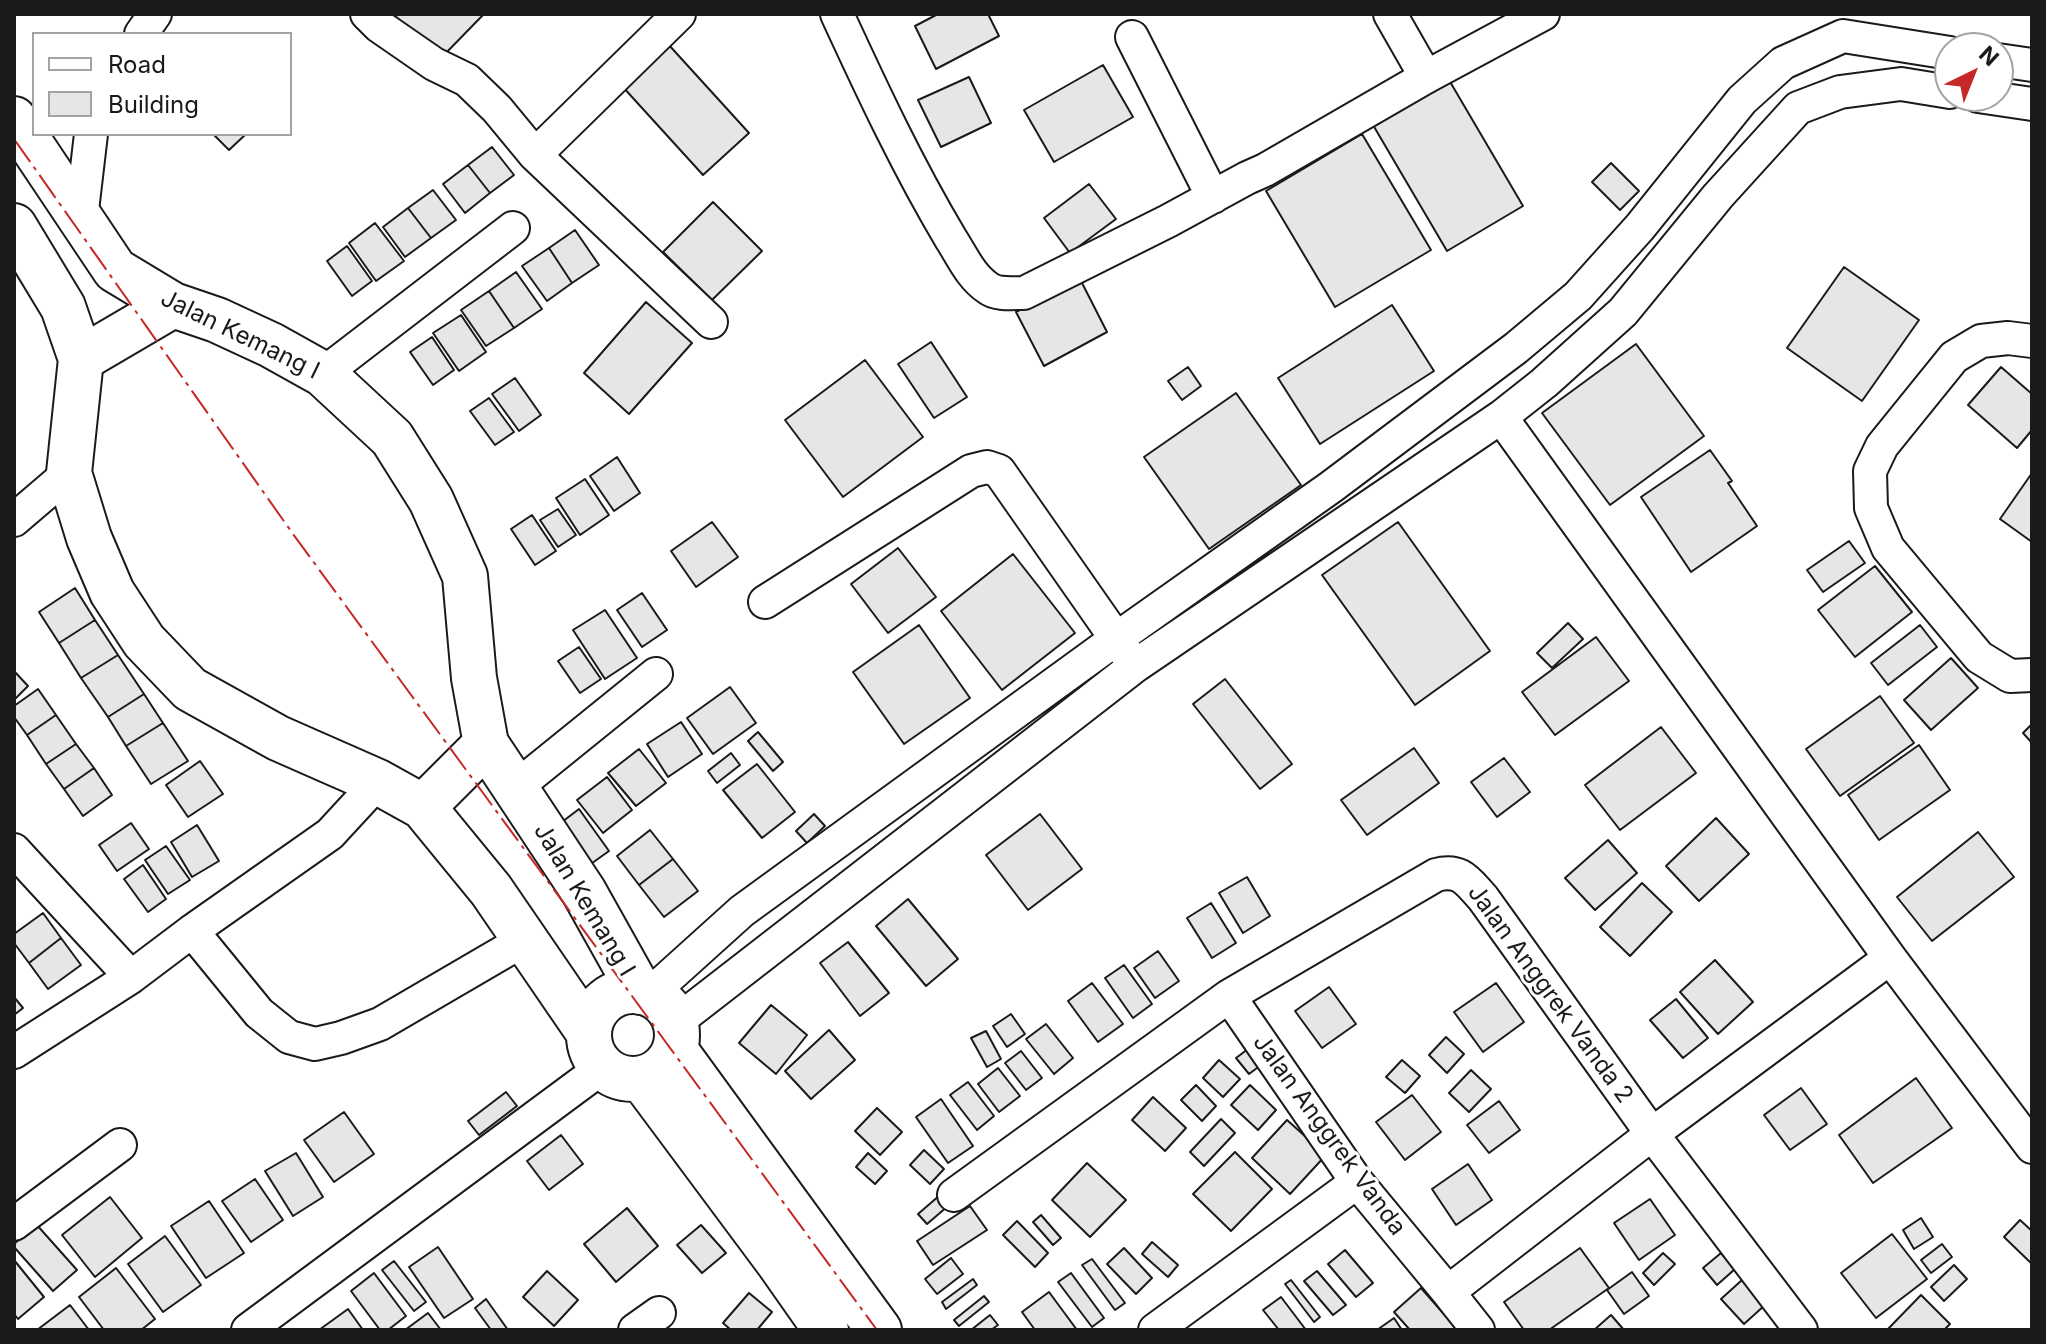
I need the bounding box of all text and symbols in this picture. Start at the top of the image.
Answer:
legend [32,32,292,136]
north arrow [1934,32,2014,112]
text: N [1974,41,2004,71]
text: Road [108,50,166,79]
text: Building [108,90,199,119]
street label: Jalan Kemang I [156,284,324,386]
street label: Jalan Kemang I [527,818,641,982]
street label: Jalan Anggrek Vanda 2 [1461,879,1639,1109]
street label: Jalan Anggrek Vanda [1246,1029,1412,1241]

